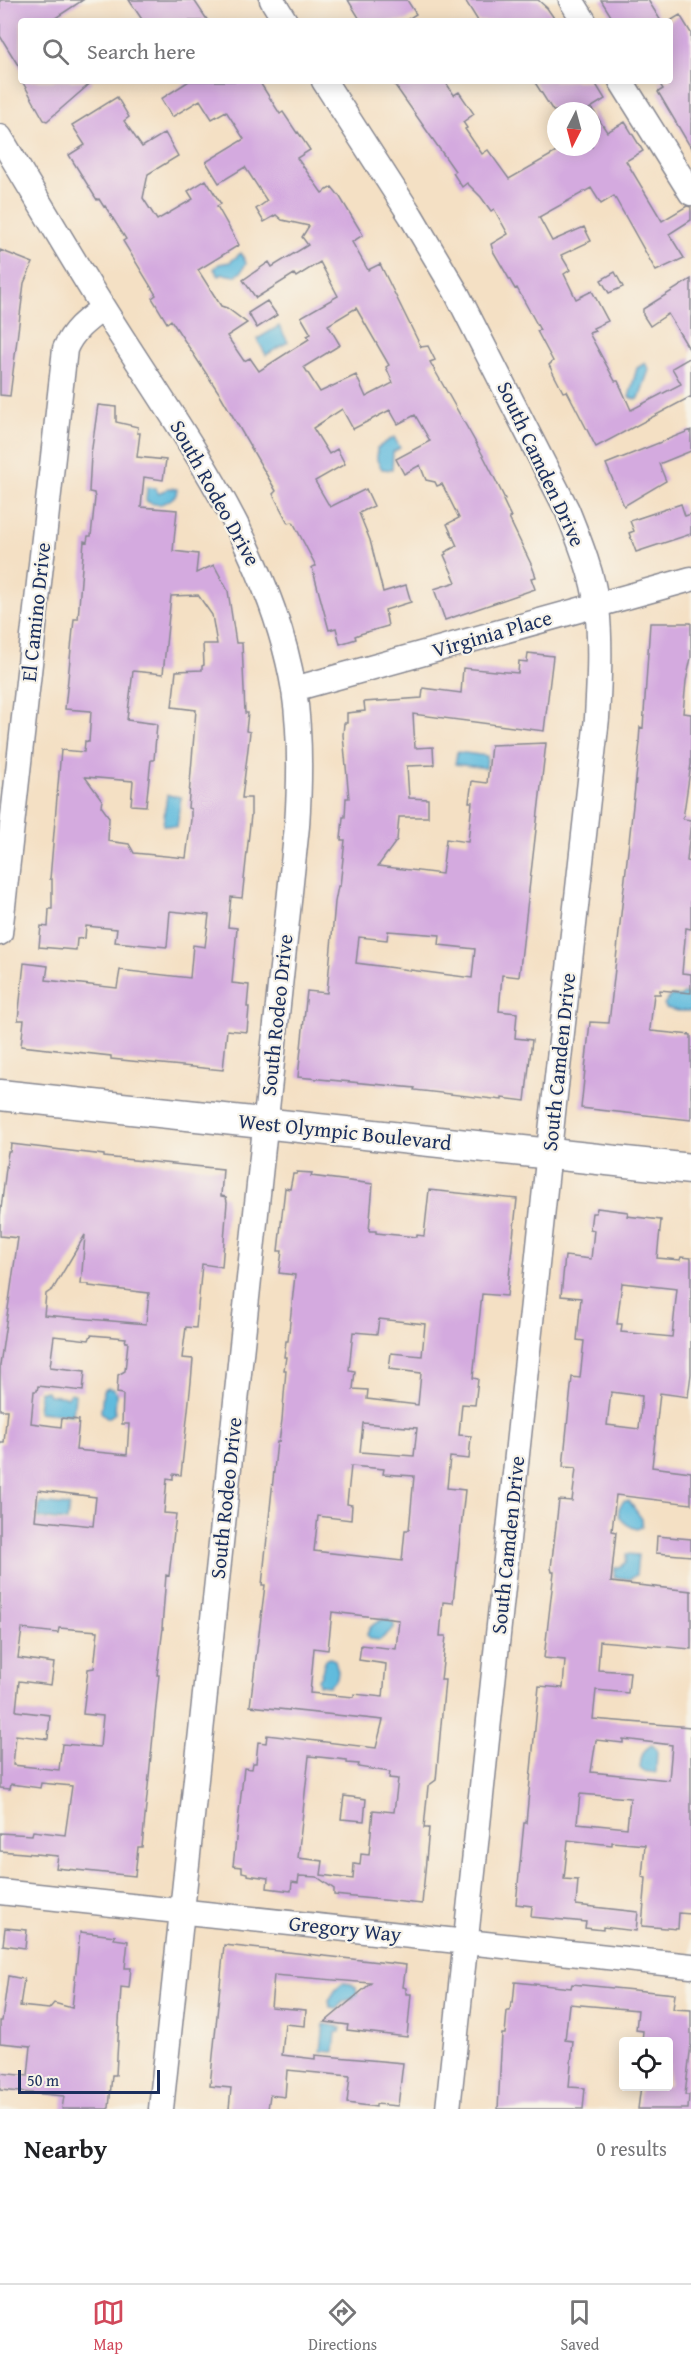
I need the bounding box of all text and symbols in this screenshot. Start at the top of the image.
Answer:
search box [18,18,673,84]
icon: search [39,35,72,68]
text: Search here [87,35,196,67]
north arrow [547,102,601,156]
street label: South Camden Drive [490,376,593,552]
street label: South Rodeo Drive [162,414,268,571]
street label: El Camino Drive [13,541,58,683]
street label: Virginia Place [428,602,555,665]
street label: South Rodeo Drive [253,932,300,1097]
street label: South Camden Drive [534,971,583,1153]
street label: West Olympic Boulevard [237,1105,454,1158]
street label: South Rodeo Drive [202,1415,249,1580]
street label: South Camden Drive [483,1454,532,1636]
street label: Gregory Way [287,1907,403,1950]
map controls [619,2037,673,2091]
button: locate [619,2037,673,2091]
scale bar [18,2067,160,2094]
text: 50 m [27,2068,59,2092]
text: Nearby [24,2129,107,2168]
text: 0 results [596,2134,667,2163]
tab: Map [92,2296,125,2356]
tab: Directions [308,2296,377,2356]
tab: Saved [560,2296,599,2356]

